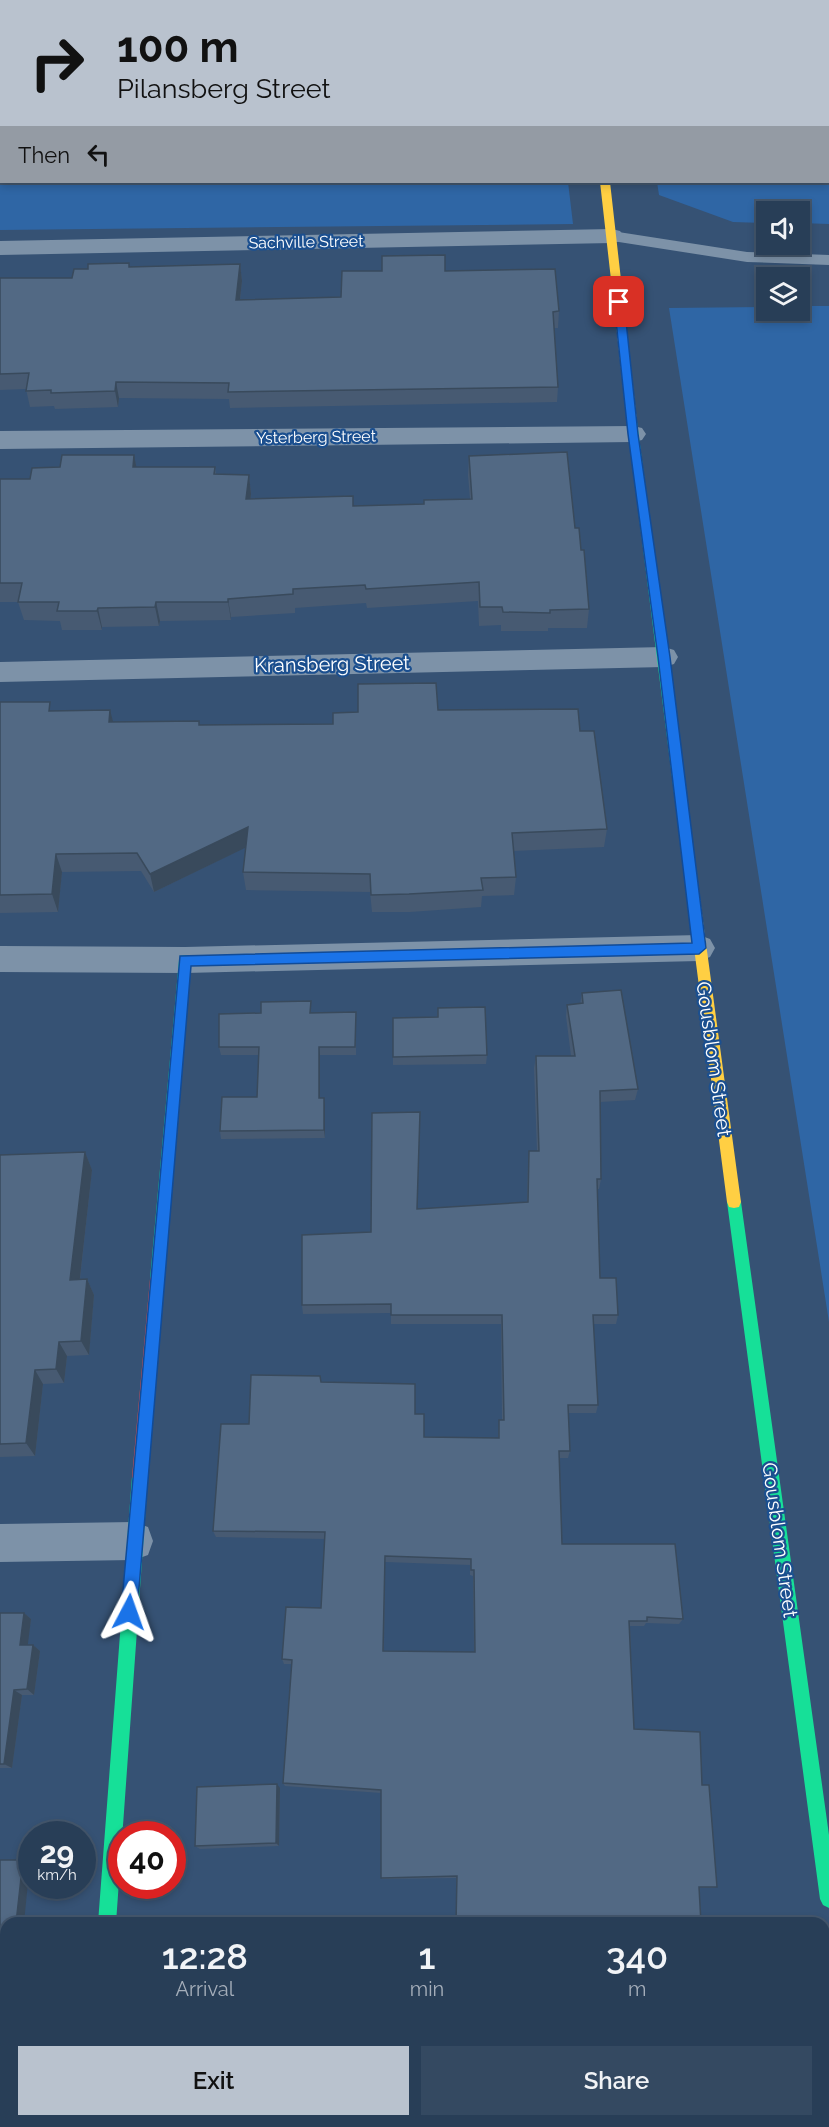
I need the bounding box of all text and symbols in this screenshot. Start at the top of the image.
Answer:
text: 100 m [117,23,239,72]
icon: right [18,24,96,102]
text: Pilansberg Street [117,73,331,104]
icon: left [82,138,115,171]
text: Then [18,142,70,168]
map controls [756,201,810,321]
button: sound [756,201,810,255]
street label: Sachville Street [248,231,364,253]
button: layers [756,267,810,321]
pin [593,276,644,327]
icon: arrive [602,285,635,318]
street label: Ysterberg Street [256,426,377,448]
street label: Kransberg Street [254,651,410,677]
street label: Gousblom Street [691,980,737,1138]
street label: Gousblom Street [757,1461,803,1619]
position arrow [97,1580,161,1644]
speed limit sign: 40 [108,1821,186,1899]
text: 29 [40,1835,74,1870]
text: km/h [37,1866,77,1884]
text: 12:28 [162,1935,248,1977]
text: 1 [419,1935,435,1977]
text: 340 [606,1935,668,1977]
text: Arrival [176,1977,234,2001]
text: min [410,1977,444,2001]
text: m [628,1977,646,2001]
button: Exit [18,2046,409,2115]
button: Share [421,2046,812,2115]

